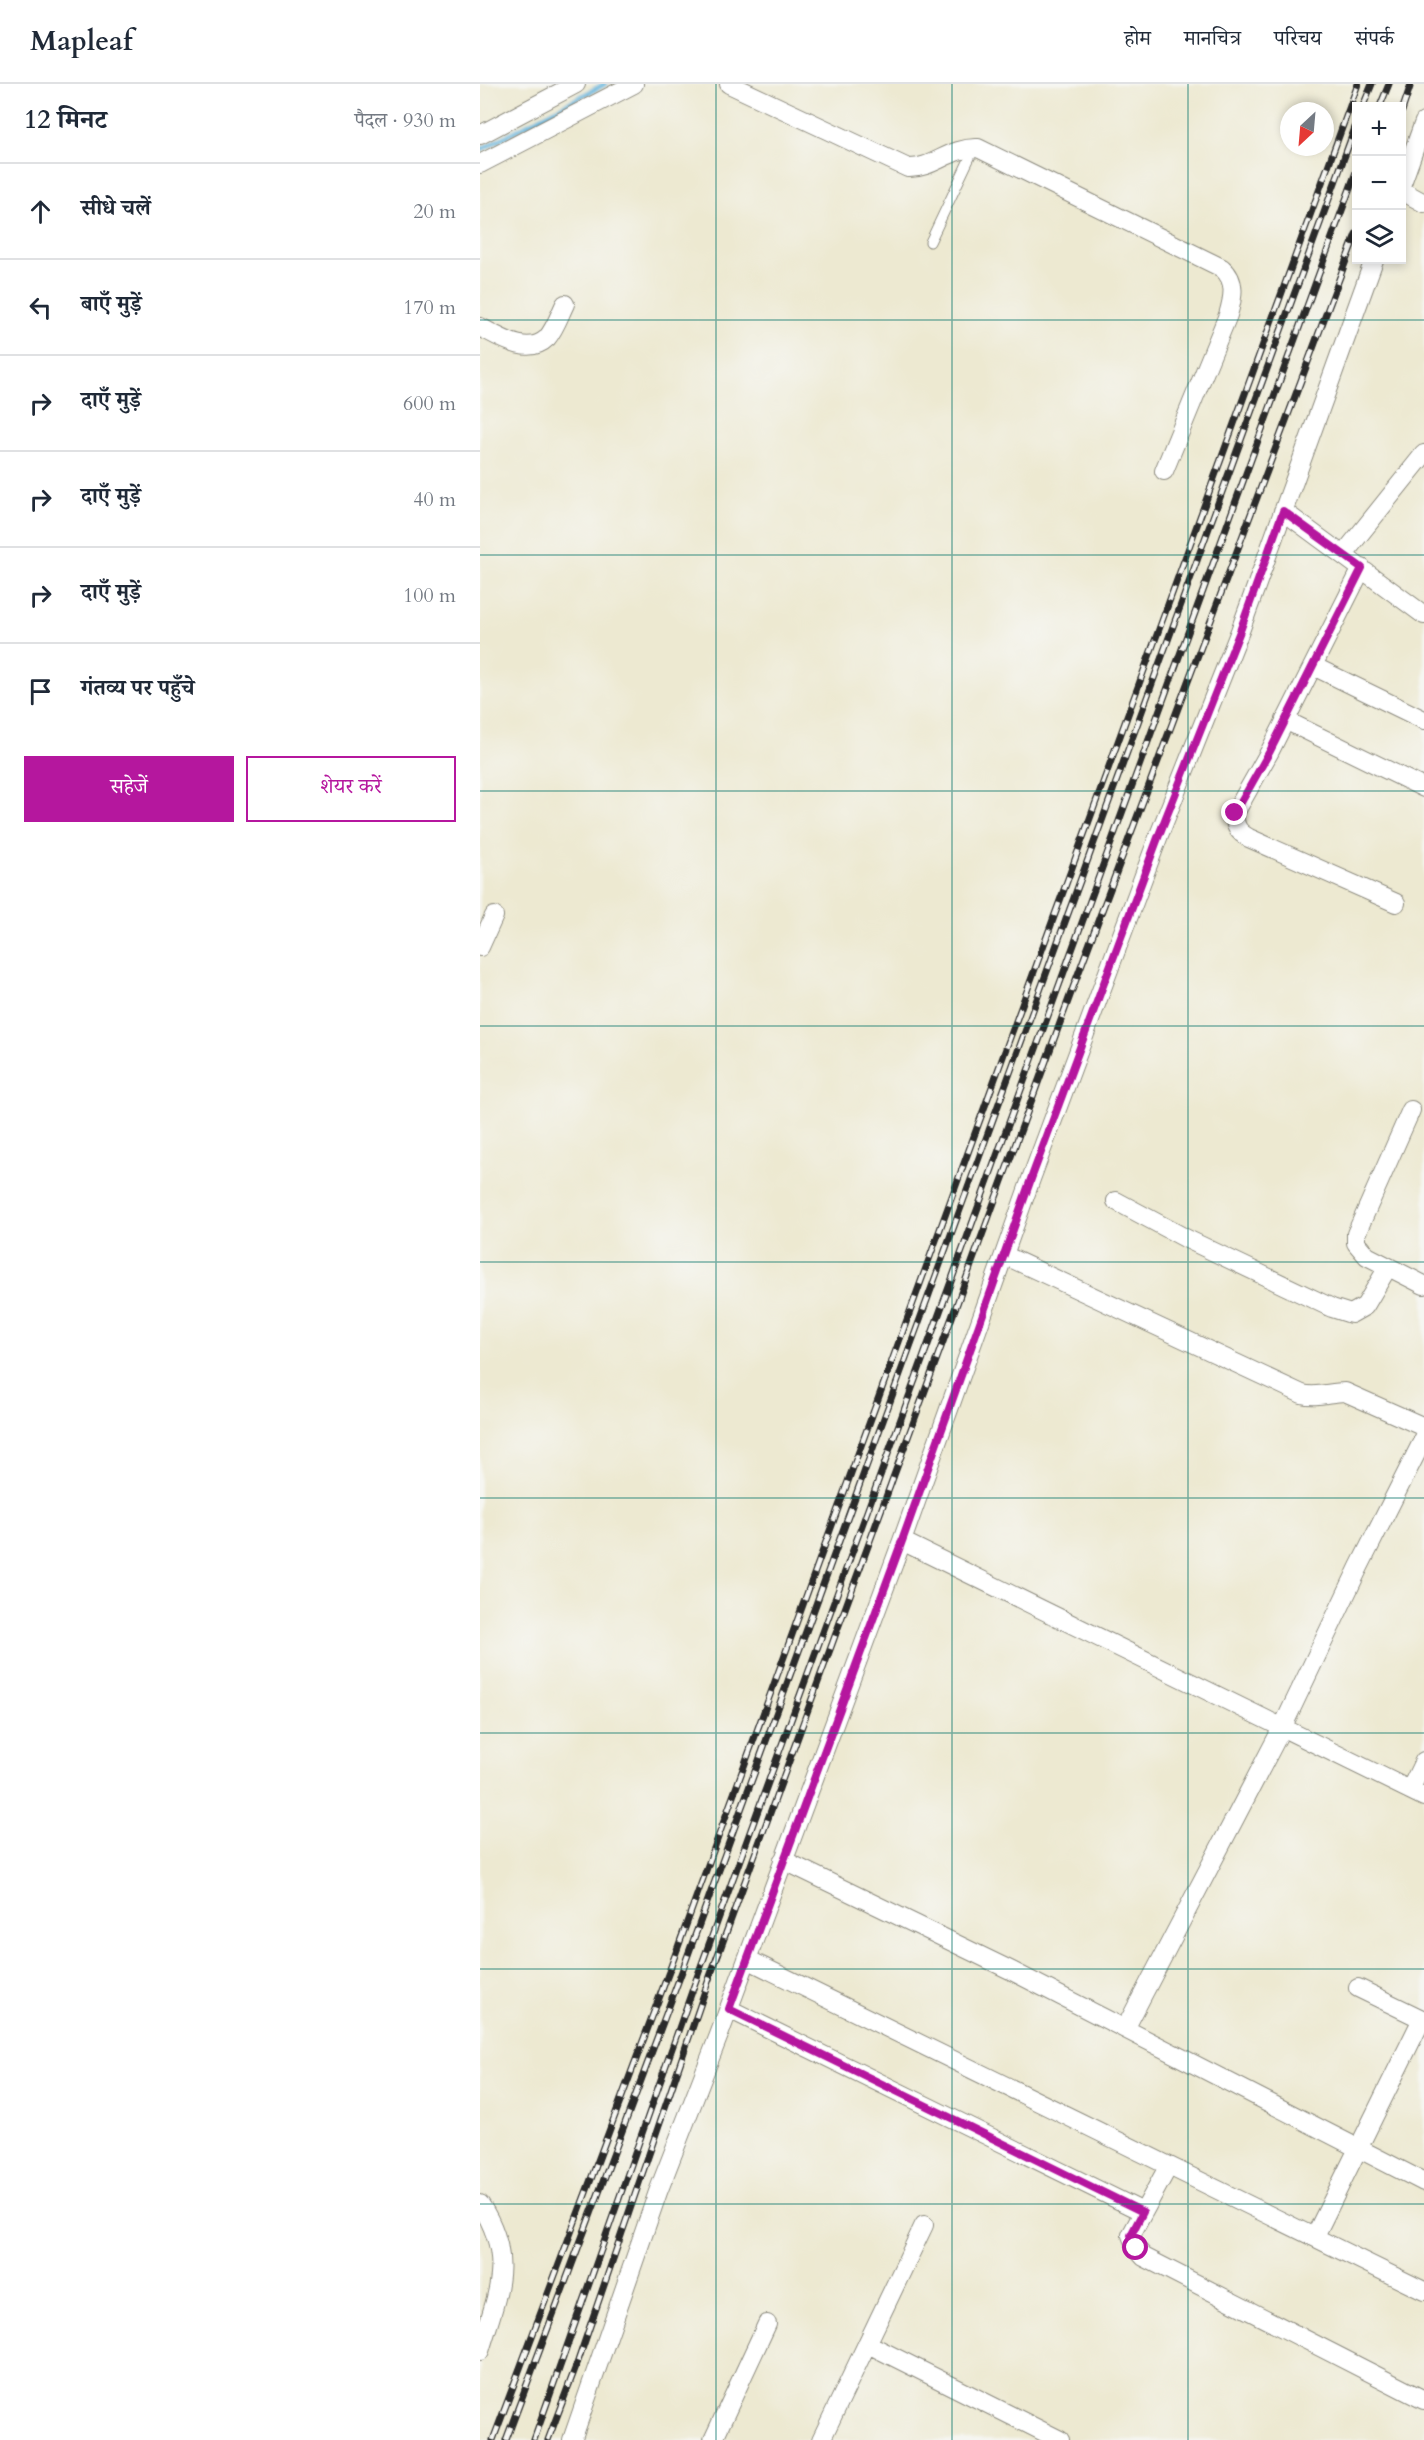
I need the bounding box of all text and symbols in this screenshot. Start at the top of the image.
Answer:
text: Mapleaf [30,22,133,60]
text: होम [1124,24,1151,53]
text: मानचित्र [1184,24,1241,53]
text: परिचय [1274,24,1322,53]
text: संपर्क [1355,24,1394,53]
text: 12 मिनट [24,102,107,137]
north arrow [1280,102,1334,156]
map controls [1352,102,1406,264]
button: + [1352,102,1406,156]
text: पैदल · 930 m [354,107,456,134]
button: − [1352,156,1406,210]
text: सीधे चलें [81,193,151,223]
icon: ahead [24,195,57,228]
text: 20 m [413,198,456,225]
button: layers [1352,210,1406,264]
text: बाएँ मुड़ें [81,289,141,319]
icon: left [24,291,57,324]
text: 170 m [403,294,456,321]
text: दाएँ मुड़ें [81,385,141,415]
icon: right [24,387,57,420]
text: 600 m [403,390,456,417]
text: दाएँ मुड़ें [81,481,141,511]
icon: right [24,483,57,516]
text: 40 m [413,486,456,513]
text: दाएँ मुड़ें [81,577,141,607]
icon: right [24,579,57,612]
text: 100 m [403,582,456,609]
text: गंतव्य पर पहुँचे [81,673,195,703]
icon: arrive [24,675,57,708]
button: सहेजें [24,756,234,822]
button: शेयर करें [246,756,456,822]
route end [1221,799,1247,825]
route start [1122,2234,1148,2260]

